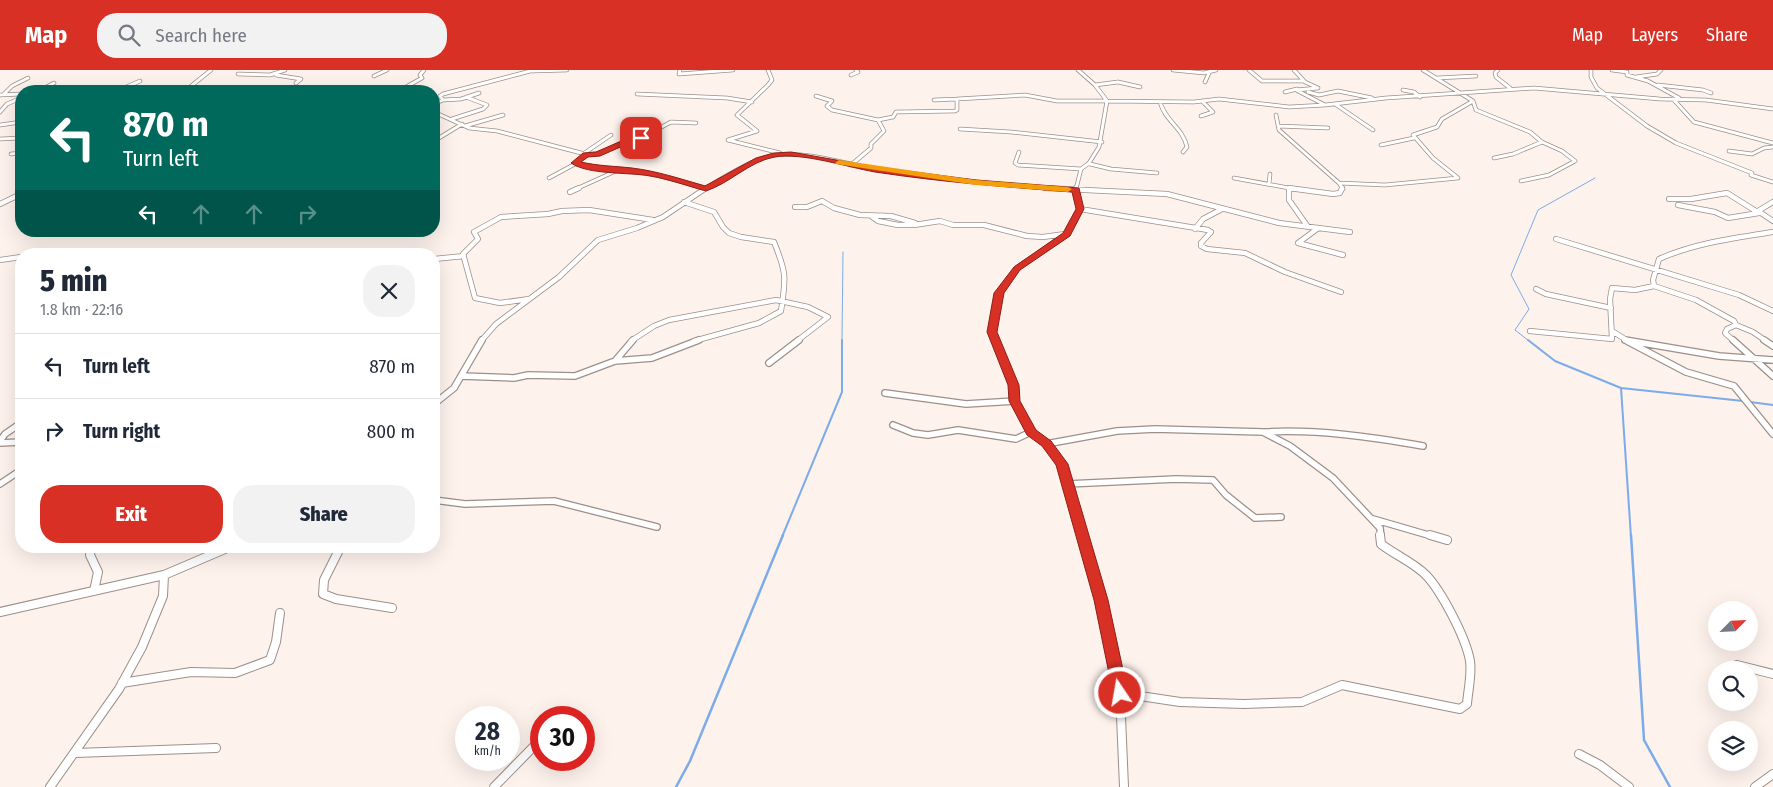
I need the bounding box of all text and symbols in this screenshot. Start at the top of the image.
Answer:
search box [97,13,447,58]
text: Map [25,21,67,49]
icon: search [115,21,143,49]
text: Search here [155,24,247,47]
text: Map [1572,24,1603,46]
text: Layers [1631,24,1678,46]
text: Share [1706,24,1748,46]
text: 870 m [123,103,209,145]
icon: left [40,105,105,170]
pin [620,117,662,159]
icon: arrive [627,124,655,152]
text: Turn left [123,145,199,172]
icon: left [134,200,162,228]
icon: ahead [187,200,215,228]
icon: ahead [240,200,268,228]
icon: right [293,200,321,228]
text: 5 min [40,263,107,299]
button: close [363,265,415,317]
text: 1.8 km · 22:16 [40,300,123,319]
icon: left [40,352,68,380]
text: Turn left [83,355,150,378]
text: 870 m [369,355,415,378]
icon: right [40,417,68,445]
text: Turn right [83,420,160,443]
text: 800 m [367,420,415,443]
button: Exit [40,485,223,543]
button: Share [233,485,415,543]
north arrow [1708,601,1758,651]
map controls [1708,601,1758,771]
button: search [1708,661,1758,711]
position arrow [1093,666,1145,718]
speed limit sign: 30 [530,706,595,771]
text: 28 [475,717,500,747]
button: layers [1708,721,1758,771]
text: km/h [474,744,501,758]

